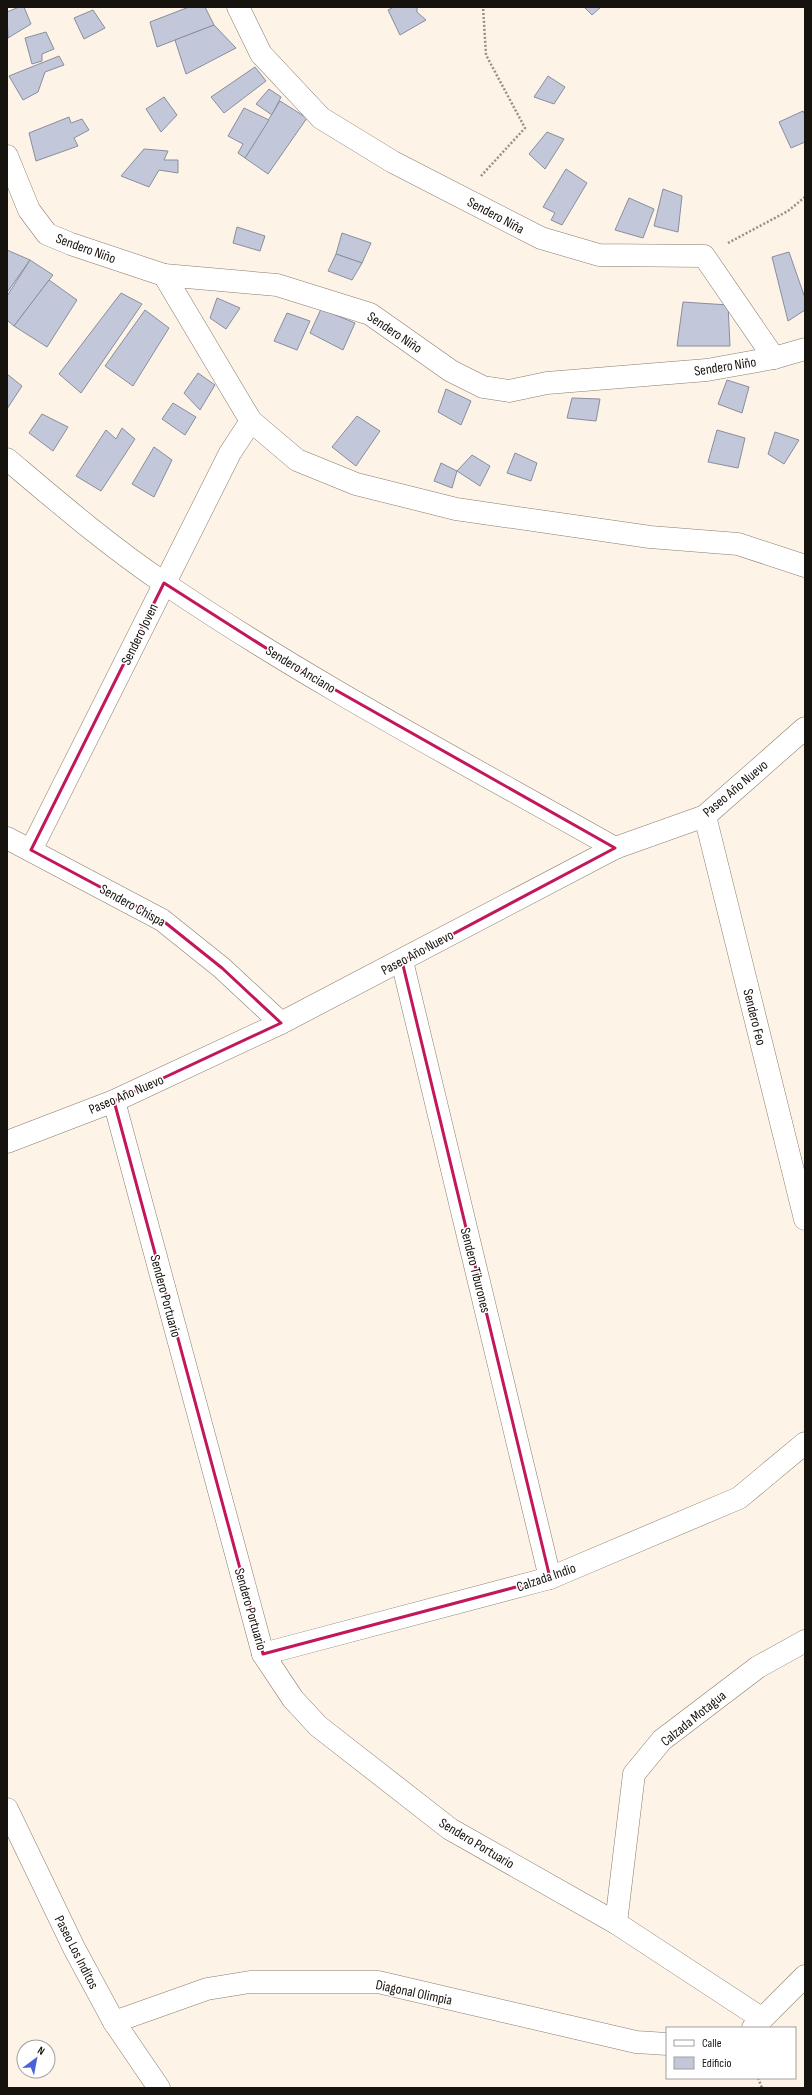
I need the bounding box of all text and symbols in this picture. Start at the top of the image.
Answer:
street label: Sendero Niña [464,193,527,238]
street label: Sendero Niño [54,230,118,267]
street label: Sendero Niño [364,308,426,357]
street label: Sendero Niño [693,353,757,380]
street label: Sendero Joven [117,601,162,668]
street label: Sendero Anciano [263,642,339,697]
street label: Paseo Año Nuevo [699,756,771,821]
street label: Sendero Chispa [97,880,169,930]
street label: Paseo Año Nuevo [378,926,457,979]
street label: Sendero Feo [739,987,770,1047]
street label: Paseo Año Nuevo [86,1071,166,1118]
street label: Sendero Tiburones [457,1226,494,1314]
street label: Sendero Portuario [146,1253,185,1339]
street label: Calzada Indio [514,1559,578,1596]
street label: Sendero Portuario [231,1566,270,1652]
street label: Calzada Motagua [657,1687,729,1750]
street label: Sendero Portuario [436,1814,518,1873]
street label: Paseo Los Inditos [51,1913,102,1992]
street label: Diagonal Olimpia [374,1976,454,2009]
legend [666,2027,796,2079]
text: Calle [702,2036,722,2051]
north arrow [16,2039,56,2079]
text: N [35,2044,47,2058]
text: Edificio [702,2056,731,2071]

